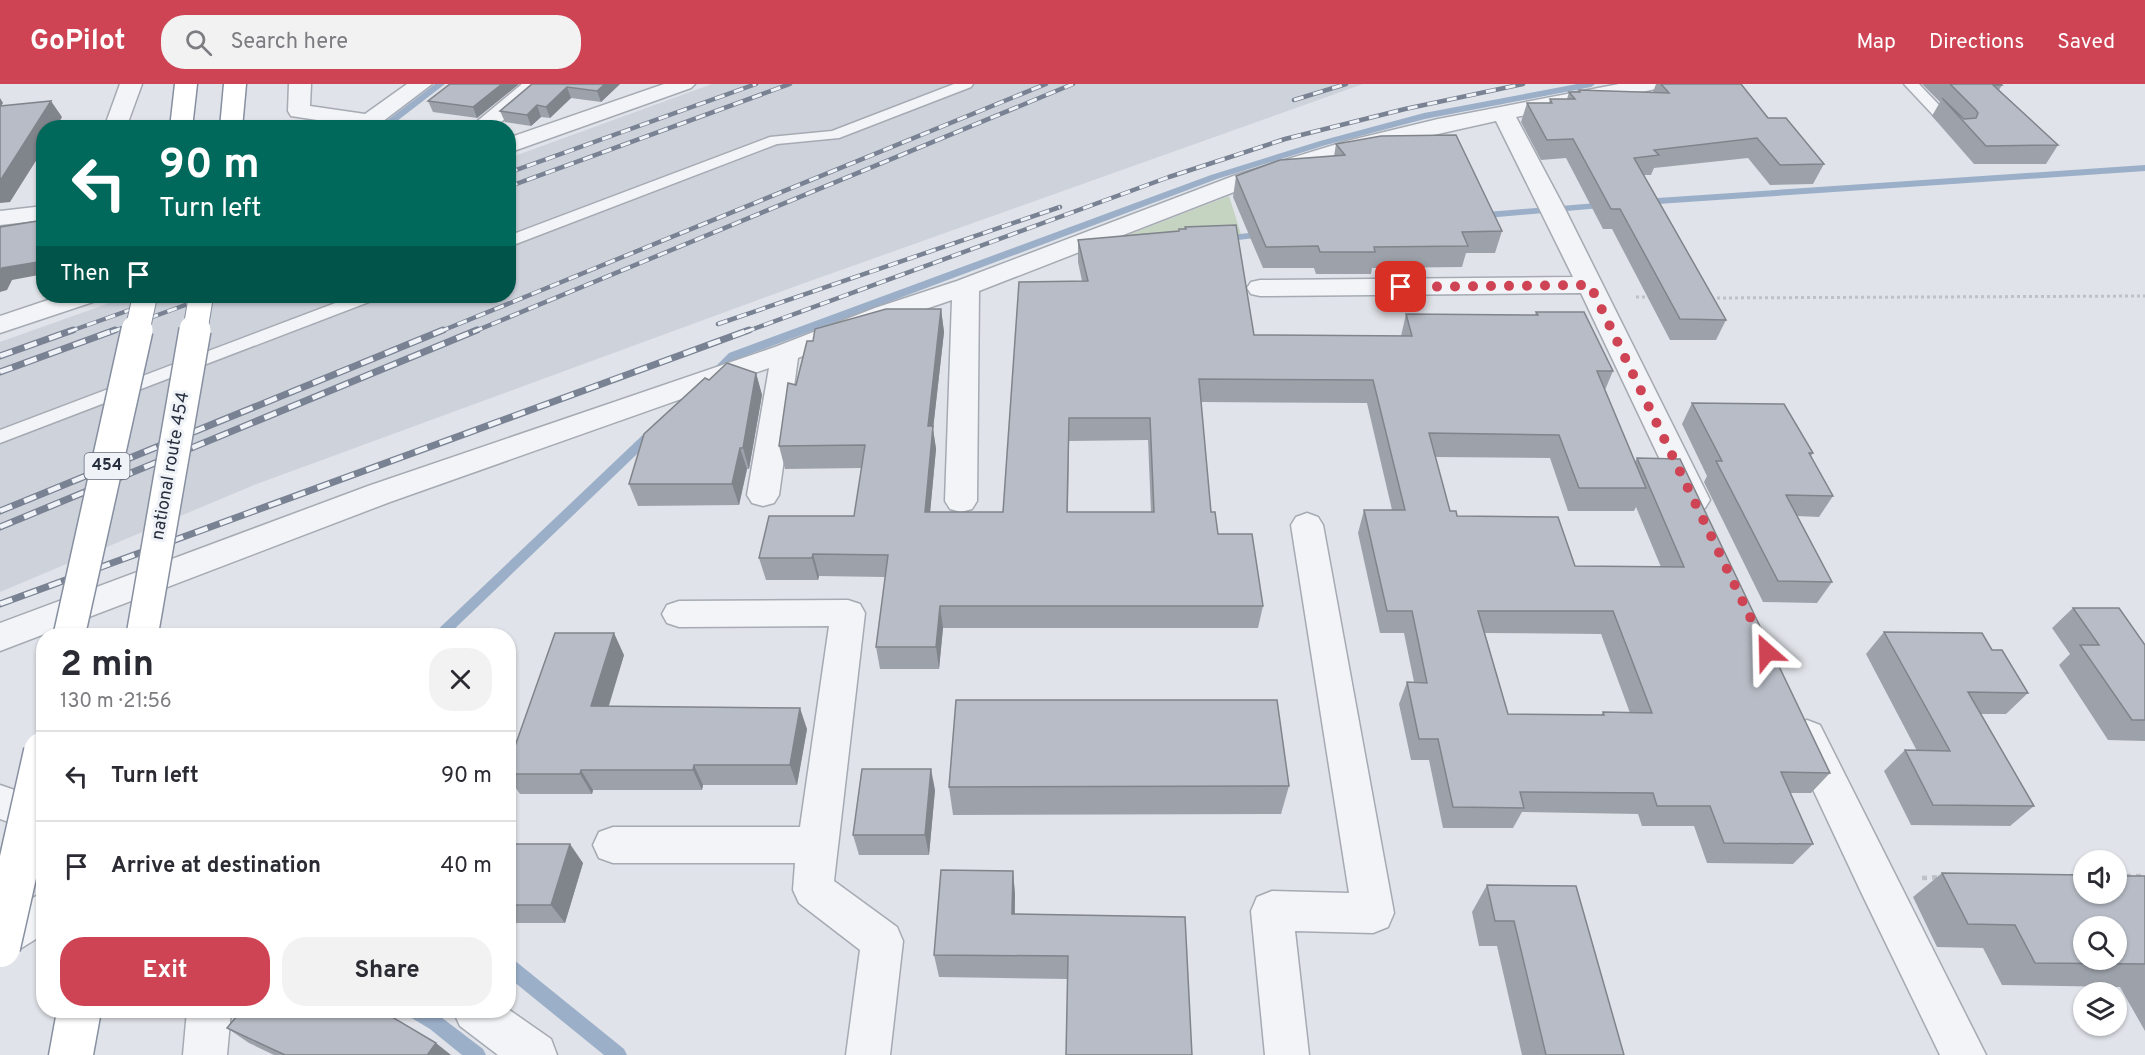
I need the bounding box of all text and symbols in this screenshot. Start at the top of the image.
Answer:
search box [161,15,581,69]
text: GoPilot [30,24,125,60]
icon: search [182,26,215,59]
text: Search here [230,29,348,56]
text: Map [1856,29,1896,56]
text: Directions [1929,29,2024,56]
text: Saved [2057,29,2115,56]
text: 90 m [159,140,260,193]
icon: left [60,144,138,222]
text: Turn left [159,192,261,226]
icon: arrive [122,258,155,291]
text: Then [60,261,110,288]
pin [1375,261,1426,312]
icon: arrive [1384,270,1417,303]
street label: national route 454 [147,390,195,542]
road number: 454 [84,453,130,479]
position arrow [1735,620,1799,684]
text: 2 min [60,643,154,689]
button: close [429,648,492,711]
text: 130 m · 21:56 [60,689,172,715]
icon: left [60,760,93,793]
text: Turn left [111,763,199,790]
text: 90 m [441,763,492,790]
icon: arrive [60,850,93,883]
map controls [2073,850,2127,1036]
button: sound [2073,850,2127,904]
text: Arrive at destination [111,853,321,880]
text: 40 m [440,853,492,880]
button: search [2073,916,2127,970]
button: Exit [60,937,270,1006]
button: Share [282,937,492,1006]
button: layers [2073,982,2127,1036]

